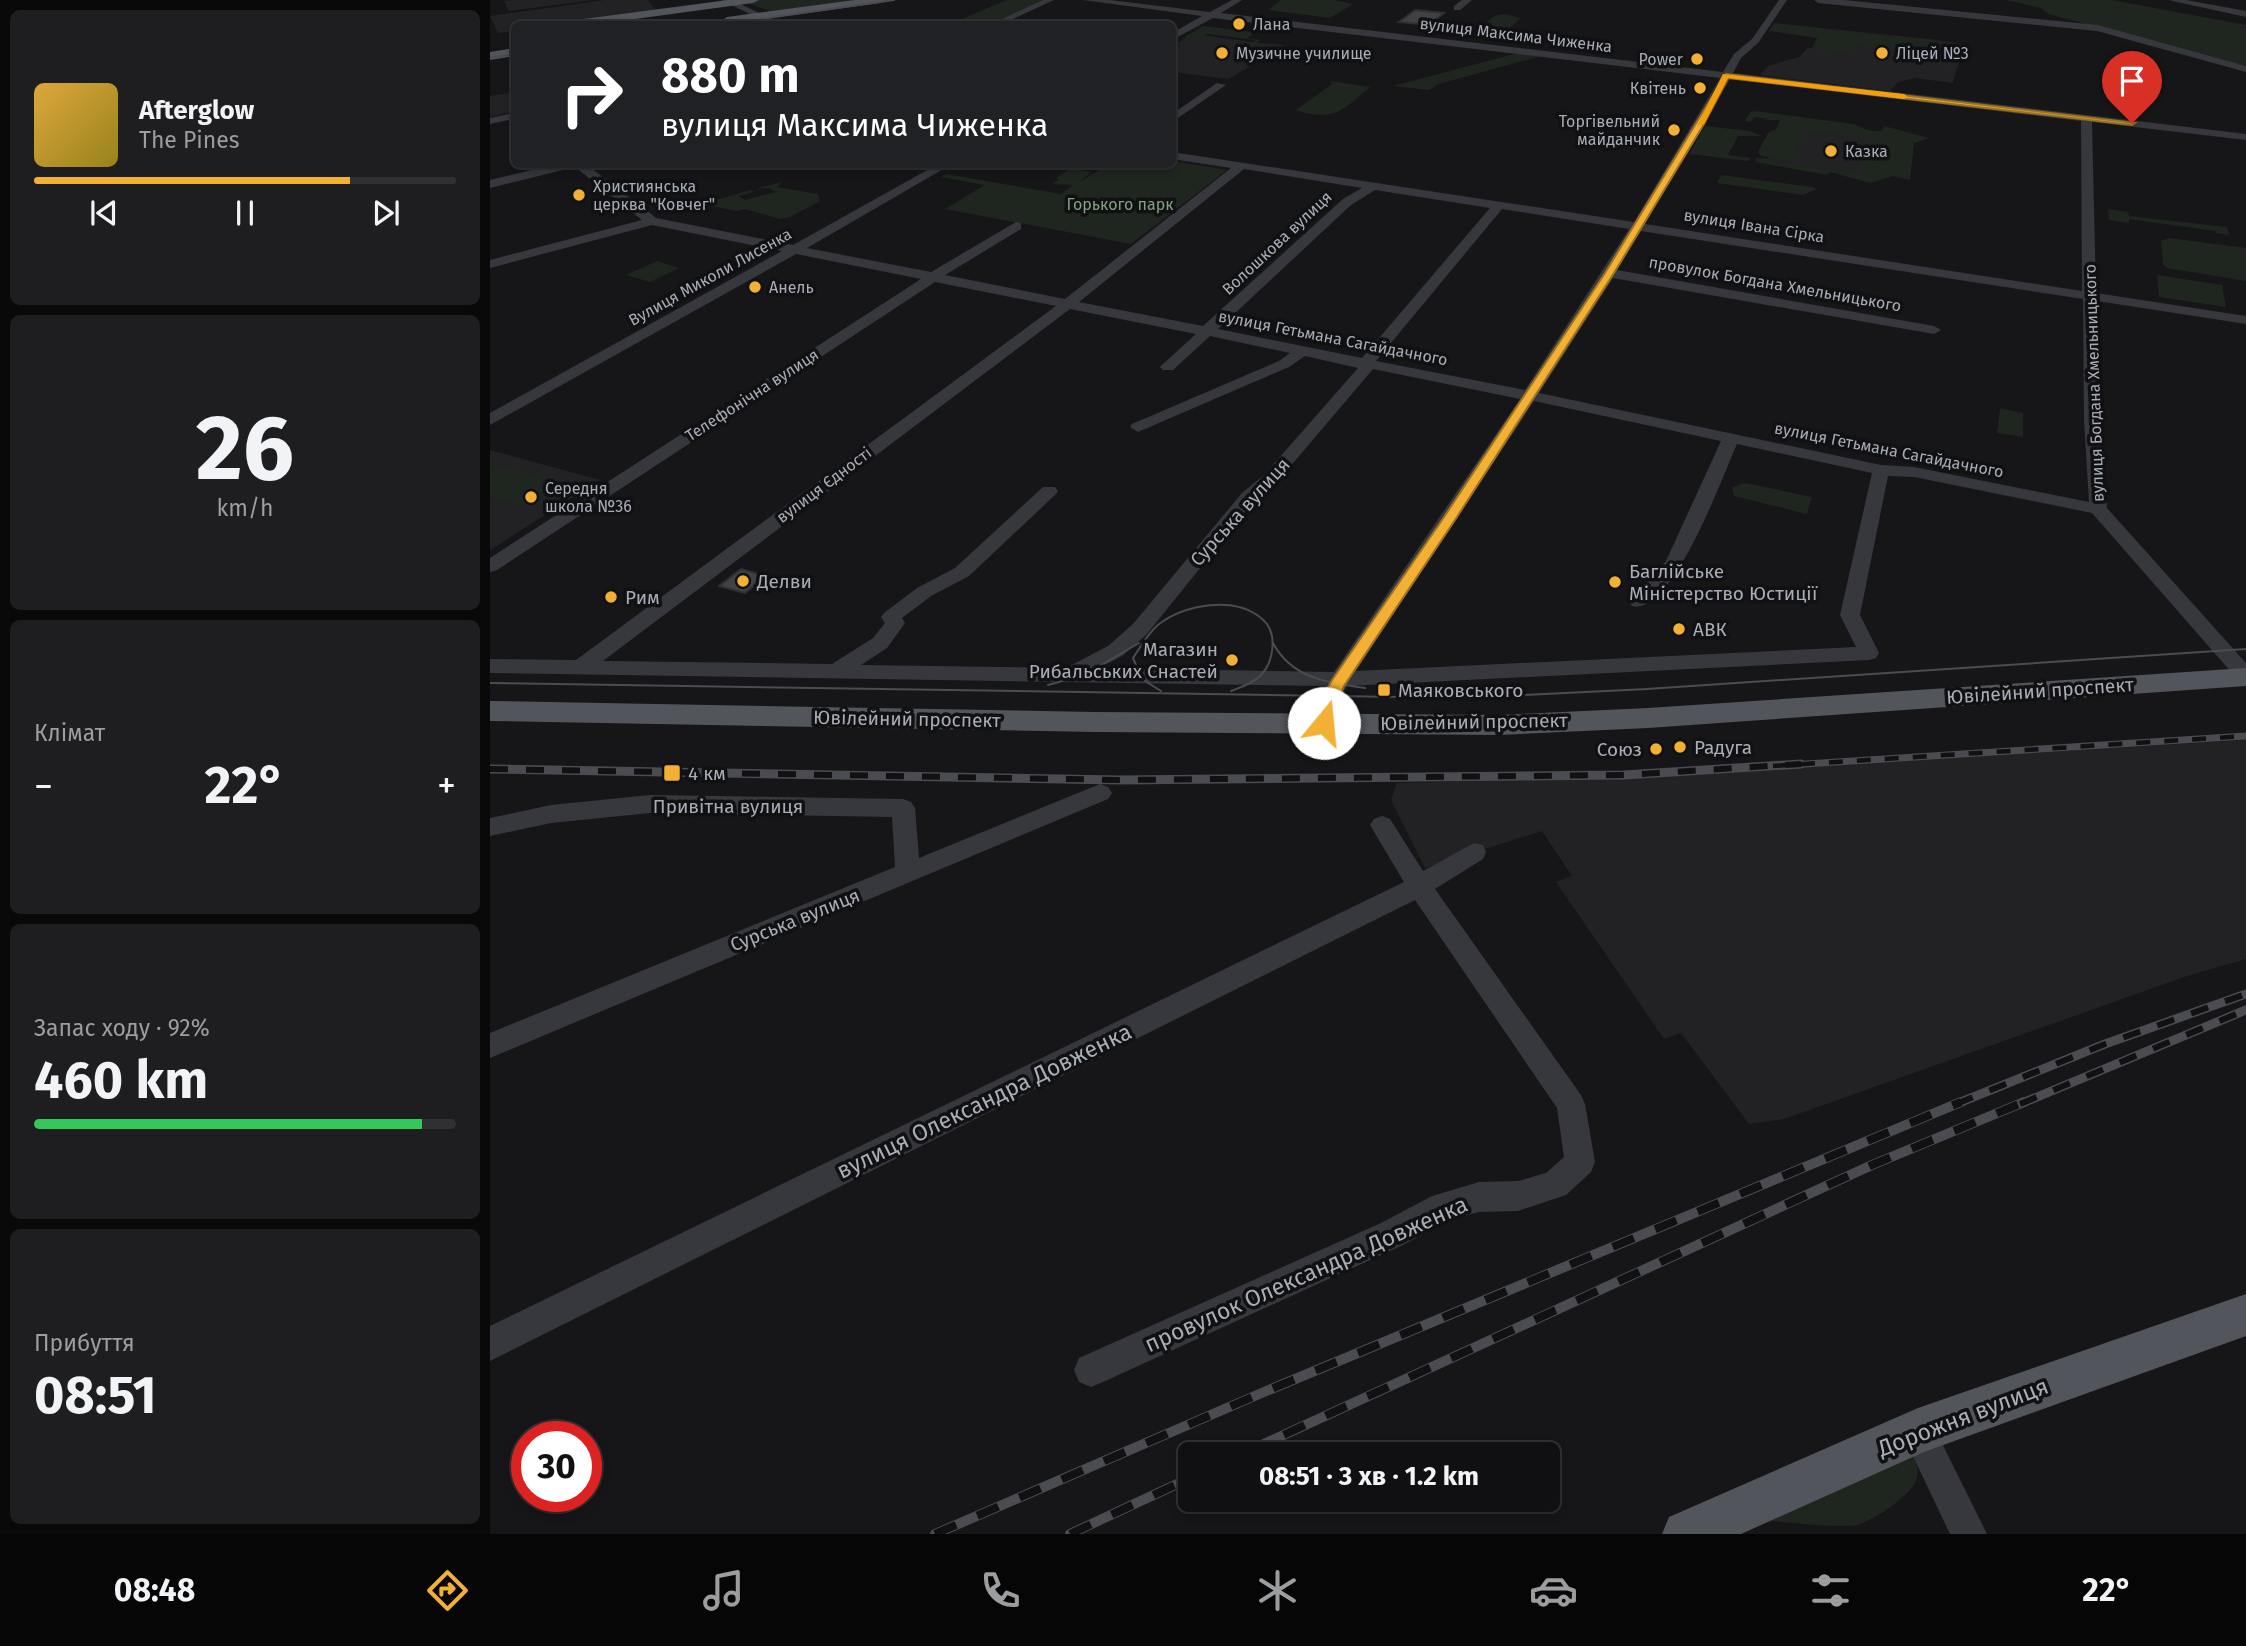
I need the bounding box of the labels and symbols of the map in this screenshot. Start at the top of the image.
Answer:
street label: вулиця Максима Чиженка [1419,14,1613,56]
place label: Лана [1253,15,1290,34]
marker: Лана [1231,16,1247,32]
place label: Музичне училище [1236,44,1371,63]
place label: Ліцей №3 [1896,44,1969,63]
marker: Музичне училище [1214,45,1230,61]
marker: Ліцей №3 [1874,45,1890,61]
place label: Power [1638,50,1684,69]
marker: Power [1689,51,1705,67]
pin [2102,51,2162,123]
place label: Квітень [1630,79,1686,98]
marker: Квітень [1692,80,1708,96]
place label: Торгівельний майданчик [1559,112,1661,149]
marker: Торгівельний майданчик [1666,122,1682,138]
place label: Казка [1845,142,1888,161]
marker: Казка [1823,143,1839,159]
place label: Християнська церква "Ковчег" [593,177,715,214]
marker: Християнська церква "Ковчег" [571,187,587,203]
street label: Волошкова вулиця [1218,187,1336,299]
park label: Горького парк [1066,195,1174,214]
street label: вулиця Івана Сірка [1682,205,1826,247]
street label: Вулиця Миколи Лисенка [625,224,795,330]
street label: провулок Богдана Хмельницького [1647,252,1903,316]
street label: вулиця Богдана Хмельницького [2080,264,2108,502]
place label: Анель [769,278,814,297]
marker: Анель [747,279,763,295]
street label: вулиця Гетьмана Сагайдачного [1217,306,1449,370]
street label: Телефонічна вулиця [682,345,822,445]
street label: вулиця Гетьмана Сагайдачного [1773,418,2005,482]
street label: вулиця Єдності [773,443,875,527]
street label: Сурська вулиця [1185,453,1295,571]
place label: Середня школа №36 [545,479,632,516]
marker: Середня школа №36 [523,489,539,505]
place label: Баглійське Міністерство Юстиції [1629,560,1818,605]
place label: Делви [756,570,812,593]
marker: Делви [735,573,751,589]
marker: Баглійське Міністерство Юстиції [1607,574,1623,590]
place label: Рим [625,586,660,609]
marker: Рим [603,589,619,605]
place label: АВК [1693,618,1727,641]
marker: АВК [1671,621,1687,637]
place label: Магазин Рибальських Снастей [1029,638,1218,683]
marker: Магазин Рибальських Снастей [1224,652,1240,668]
street label: Ювілейний проспект [1946,673,2135,709]
place label: Маяковського [1398,679,1523,702]
marker: Маяковського [1376,682,1392,698]
position arrow [1287,686,1361,760]
street label: Ювілейний проспект [813,706,1001,732]
street label: Ювілейний проспект [1380,709,1568,735]
place label: Радуга [1694,736,1752,759]
place label: Союз [1597,738,1642,761]
marker: Радуга [1672,739,1688,755]
marker: Союз [1648,741,1664,757]
place label: 4 км [688,762,726,785]
marker: 4 км [662,763,682,783]
street label: Привітна вулиця [653,795,803,818]
street label: Сурська вулиця [727,884,863,956]
street label: вулиця Олександра Довженка [832,1017,1136,1185]
street label: провулок Олександра Довженка [1140,1190,1472,1358]
street label: Дорожня вулиця [1873,1372,2052,1463]
speed limit sign: 30 [511,1421,602,1512]

